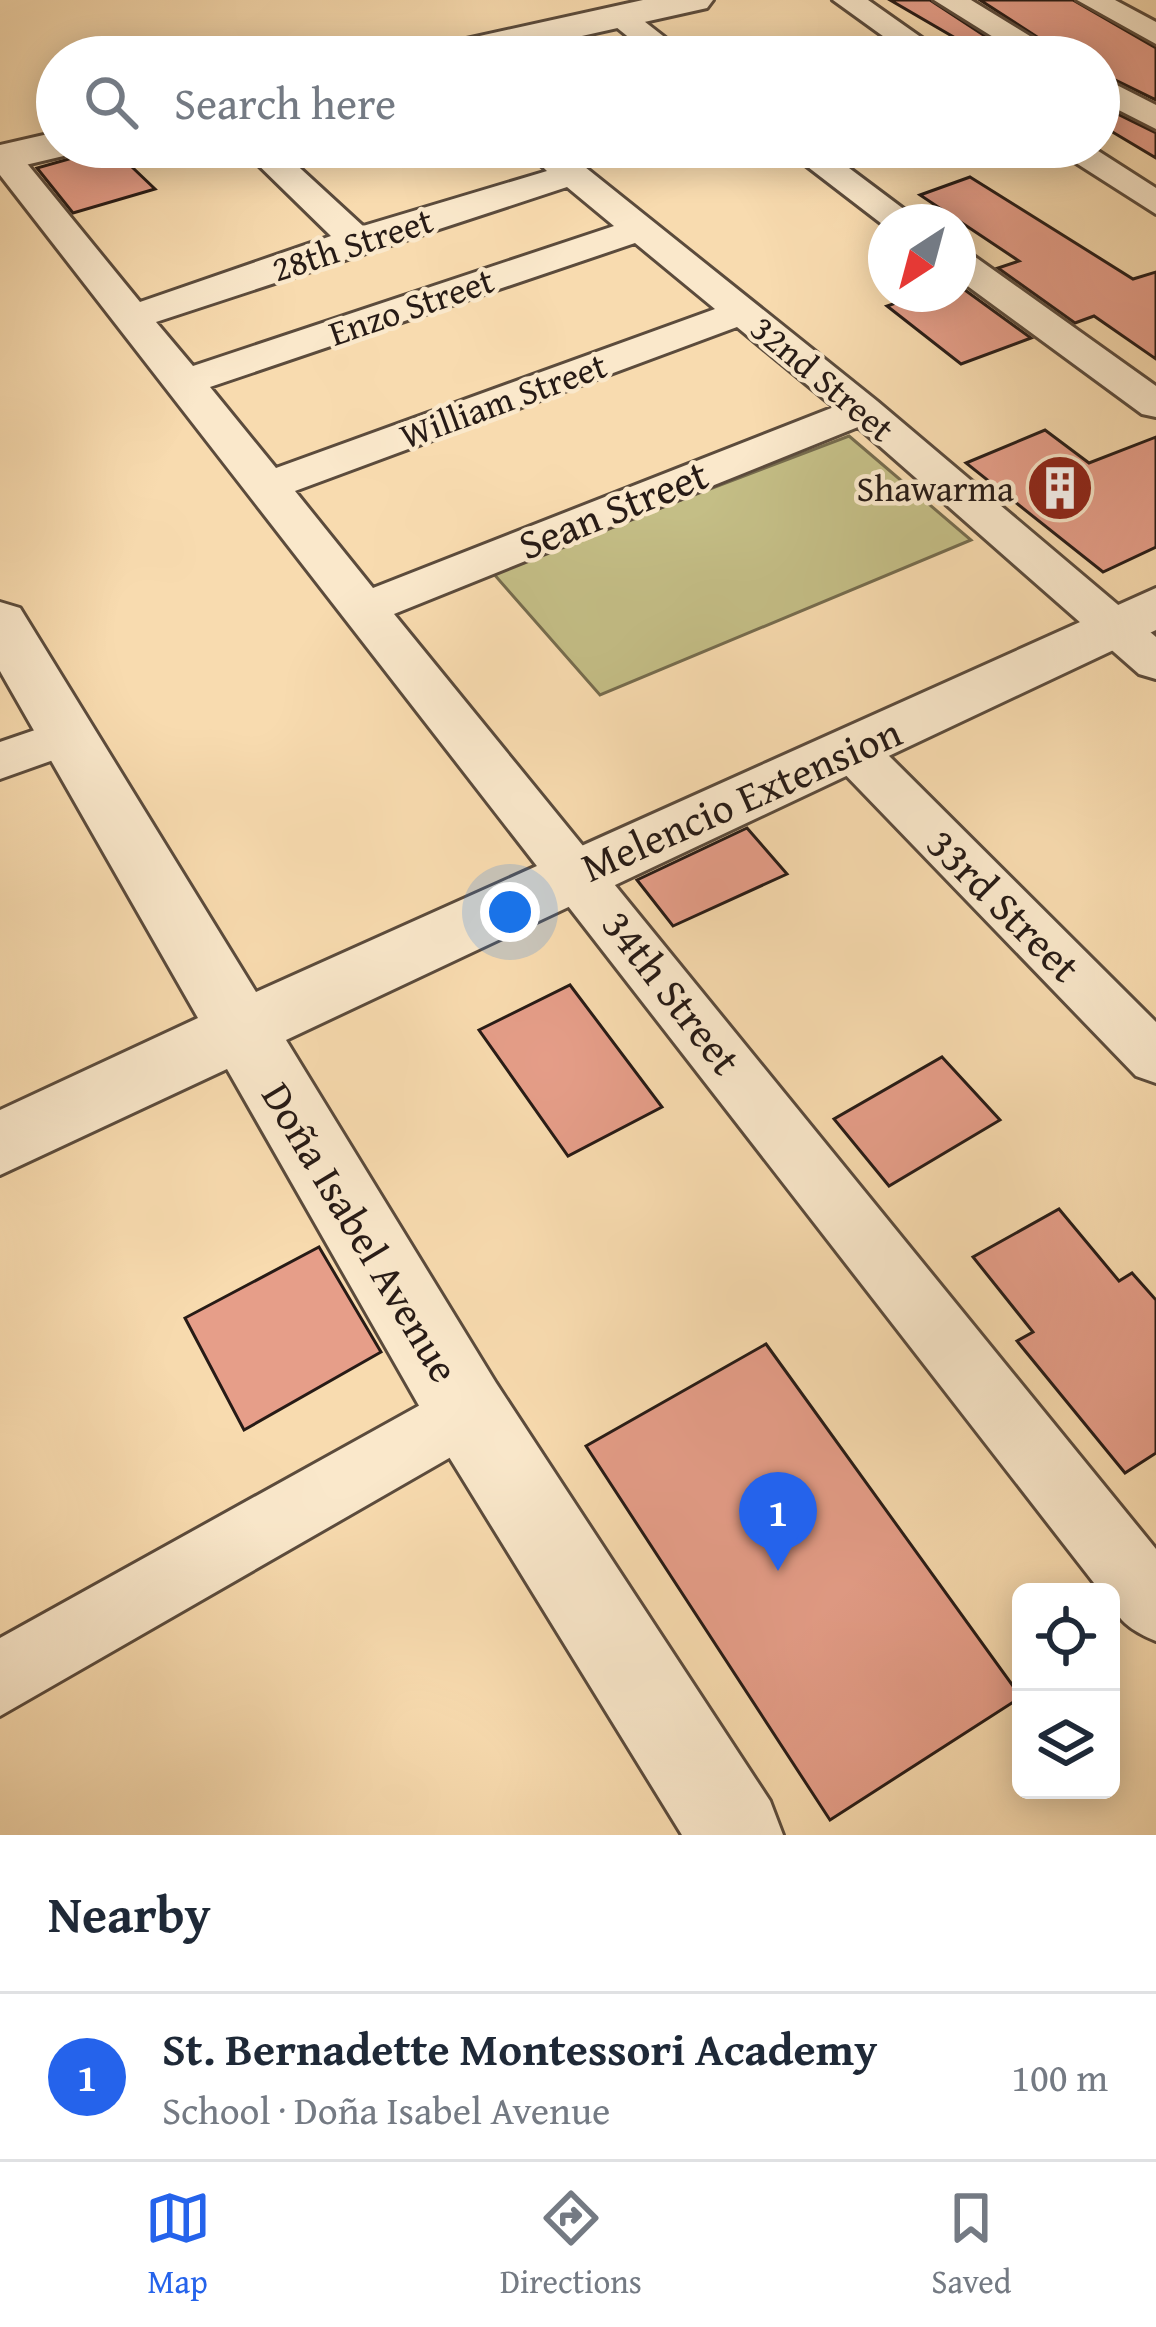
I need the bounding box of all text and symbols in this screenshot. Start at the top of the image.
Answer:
search box [36,36,1120,168]
icon: search [78,69,144,135]
text: Search here [174,70,396,135]
street label: 28th Street [264,192,440,294]
north arrow [868,204,976,312]
street label: Enzo Street [321,252,501,359]
street label: 32nd Street [740,302,907,454]
street label: William Street [392,338,614,461]
street label: Sean Street [509,443,717,574]
building icon: Shawarma [1025,453,1095,523]
place label: Shawarma [856,461,1014,514]
street label: Melencio Extension [571,700,911,896]
street label: 33rd Street [914,814,1095,995]
your location [480,882,540,942]
street label: 34th Street [589,896,756,1087]
street label: Doña Isabel Avenue [248,1070,475,1393]
pin: 1 [739,1472,817,1571]
map controls [1012,1583,1120,1799]
button: locate [1012,1583,1120,1691]
button: layers [1012,1691,1120,1799]
text: Nearby [48,1876,211,1951]
text: St. Bernadette Montessori Academy [162,2016,877,2081]
text: 1 [77,2048,97,2105]
text: 100 m [1011,2048,1108,2105]
text: School · Doña Isabel Avenue [162,2081,610,2138]
tab: Map [145,2185,211,2305]
tab: Directions [500,2185,642,2305]
tab: Saved [931,2185,1011,2305]

